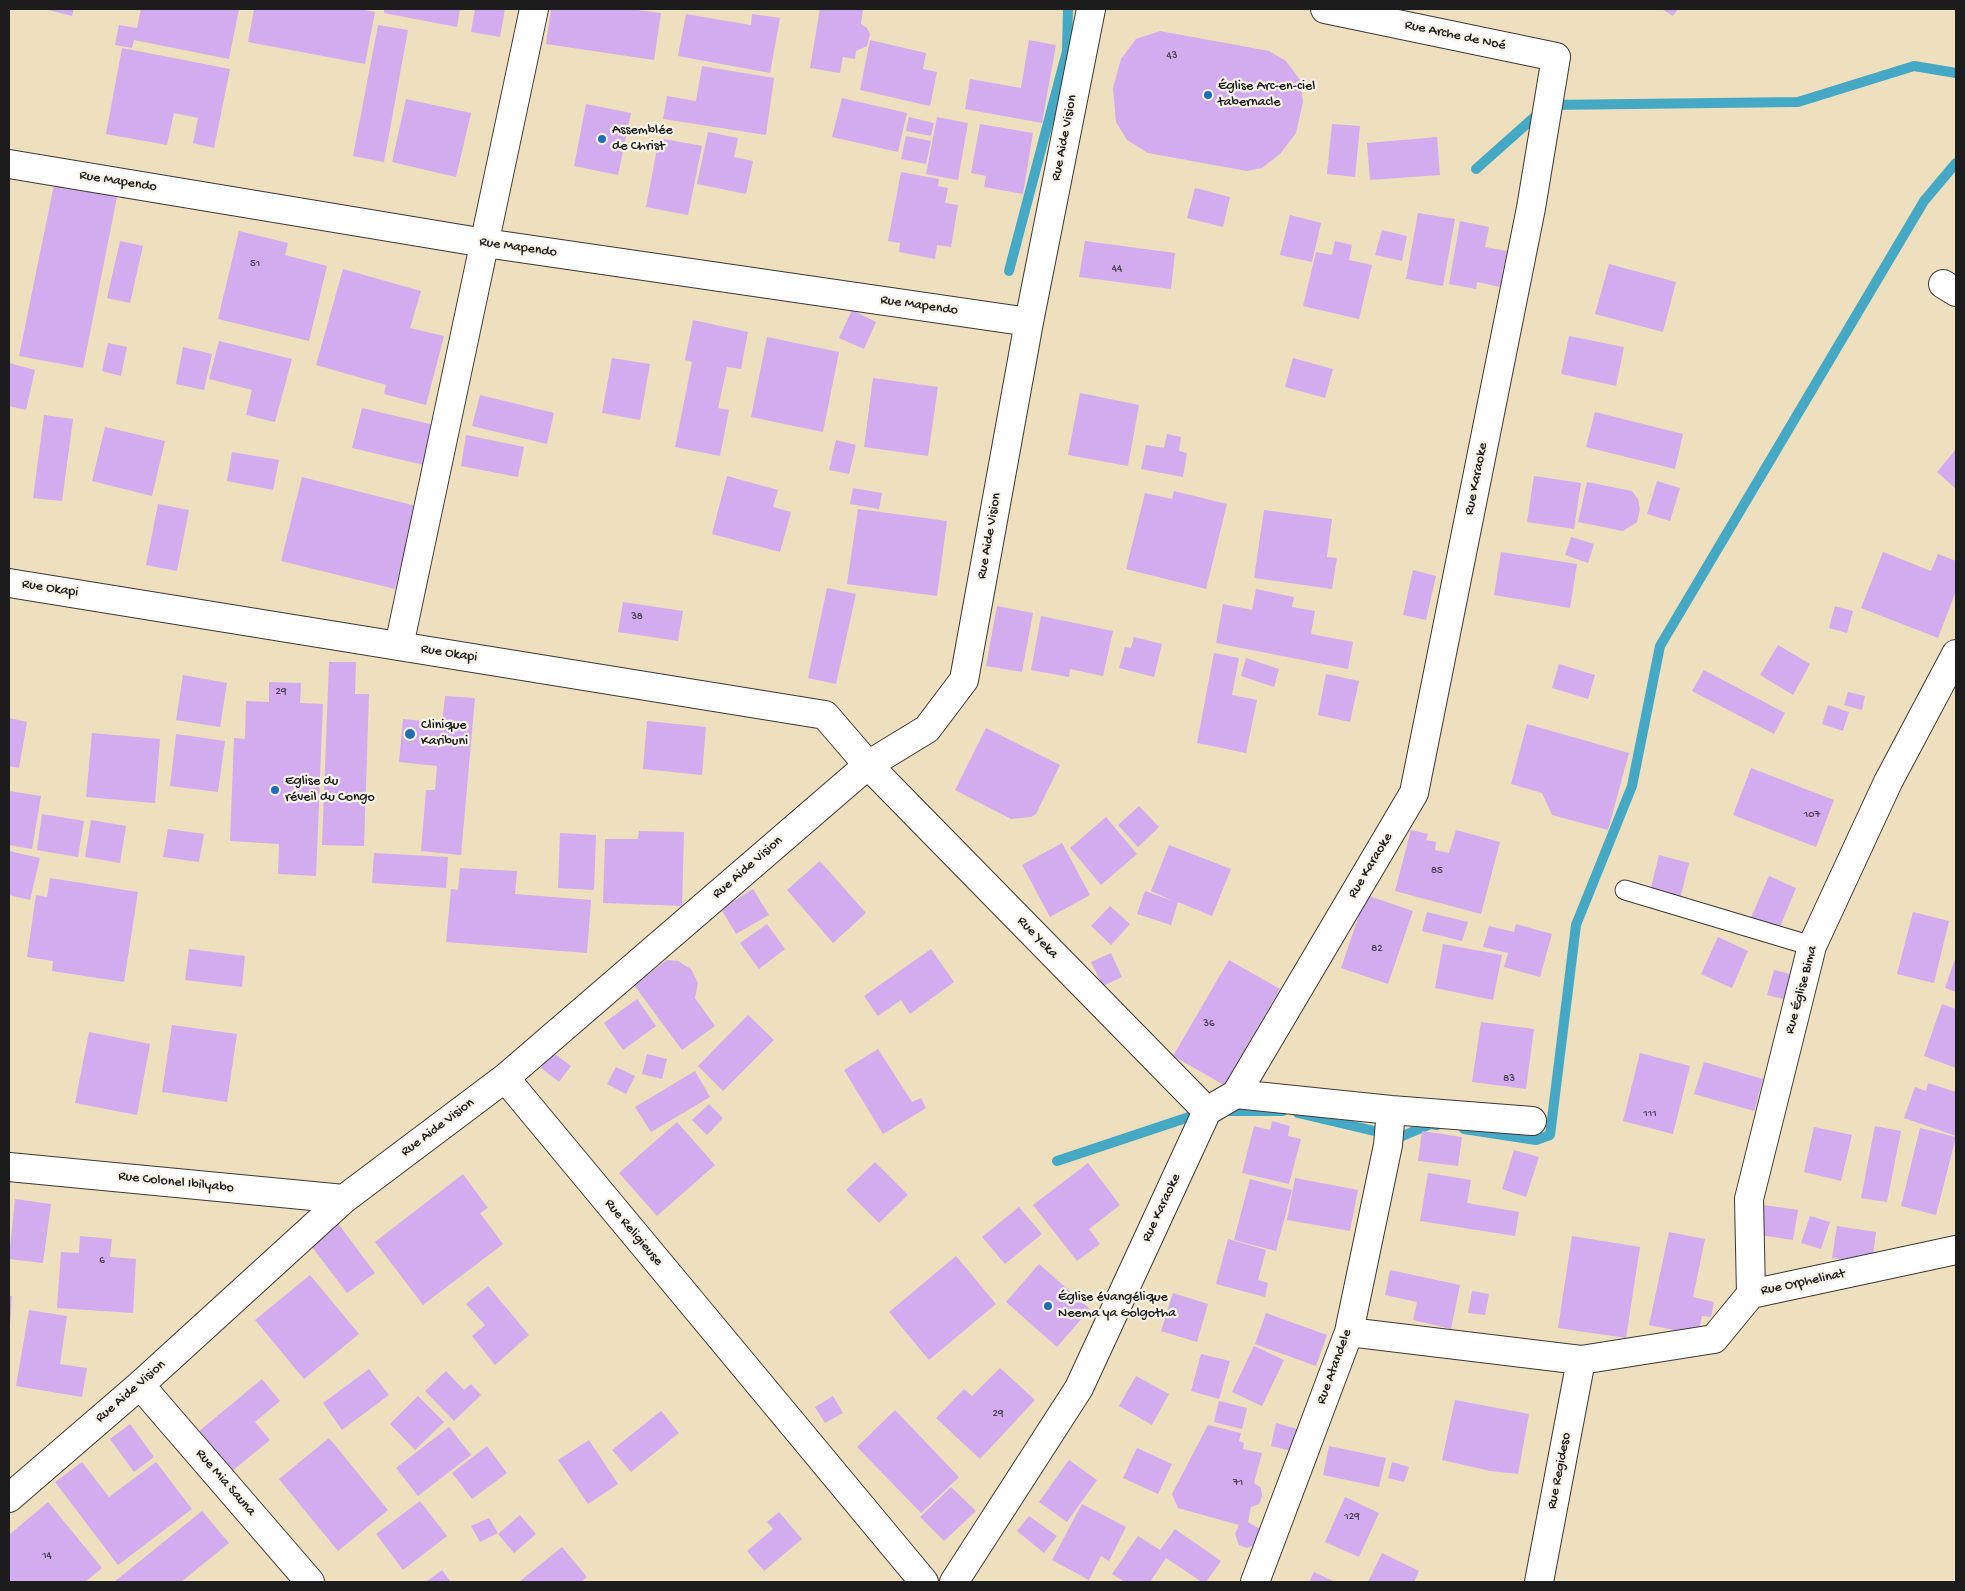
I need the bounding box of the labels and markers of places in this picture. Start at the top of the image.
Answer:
place label: Église Arc-en-ciel tabernacle [1218,79,1315,111]
marker: Église Arc-en-ciel tabernacle [1202,89,1214,101]
place label: Assemblée de Christ [612,123,673,156]
marker: Assemblée de Christ [596,133,608,145]
place label: Clinique Karibuni [421,718,468,750]
marker: Clinique Karibuni [403,727,417,741]
place label: Eglise du réveil du Congo [285,774,375,806]
marker: Eglise du réveil du Congo [269,784,281,796]
place label: Église évangélique Neema ya Golgotha [1058,1290,1176,1322]
marker: Église évangélique Neema ya Golgotha [1042,1300,1054,1312]

